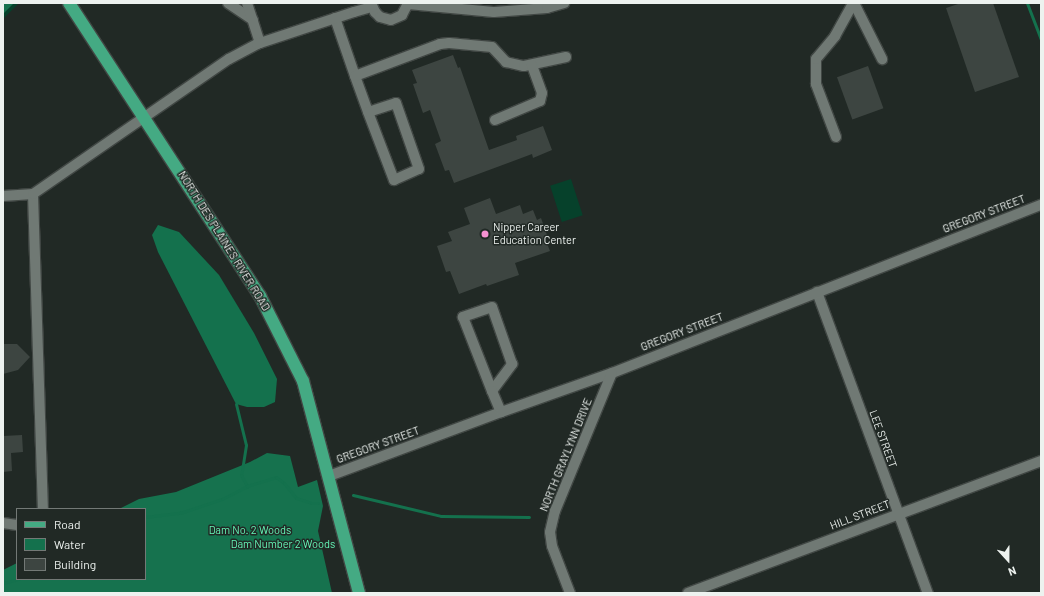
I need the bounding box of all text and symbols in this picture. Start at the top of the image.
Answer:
street label: NORTH DES PLAINES RIVER ROAD [175,169,273,313]
street label: GREGORY STREET [941,192,1027,236]
place label: Nipper Career Education Center [493,221,576,247]
marker: Nipper Career Education Center [480,229,490,239]
street label: GREGORY STREET [639,310,725,354]
street label: NORTH GRAYLYNN DRIVE [537,396,595,514]
street label: LEE STREET [866,408,900,470]
street label: GREGORY STREET [335,424,421,466]
street label: HILL STREET [828,497,892,533]
legend [16,508,146,580]
text: Road [54,517,81,531]
park label: Dam No. 2 Woods [209,523,291,537]
text: Water [54,537,85,551]
park label: Dam Number 2 Woods [231,537,335,551]
north arrow [988,540,1028,580]
text: Building [54,557,96,571]
text: N [1007,564,1018,579]

